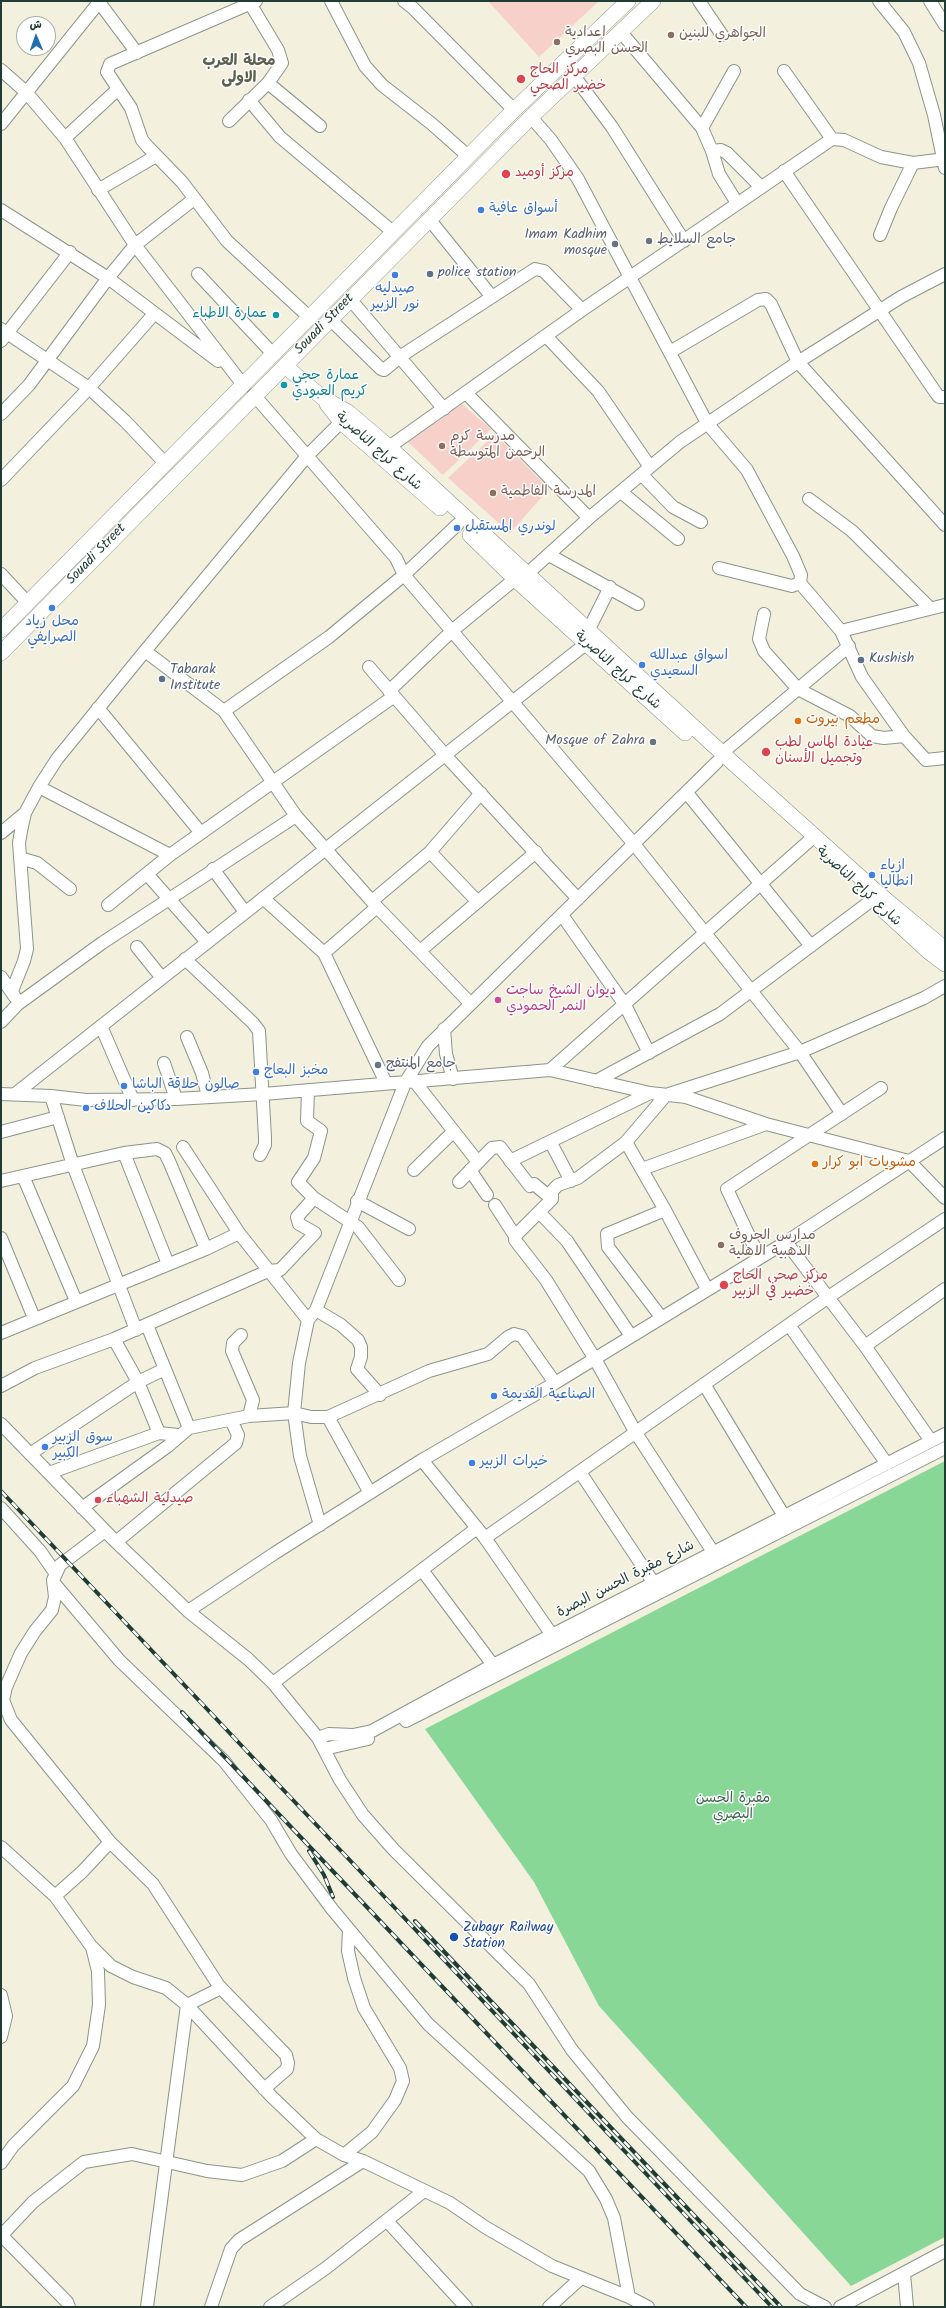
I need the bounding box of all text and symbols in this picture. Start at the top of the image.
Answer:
north arrow [16,16,56,56]
text: ش [29,16,42,34]
place label: اعدادية الحسن البصري [565,26,648,58]
place label: الجواهري للبنين [679,27,766,43]
marker: الجواهري للبنين [666,30,676,40]
marker: اعدادية الحسن البصري [552,37,562,47]
district label: محلة العرب الاولى [202,53,276,88]
place label: مركز الحاج خضير الصحي [530,63,606,96]
marker: مركز الحاج خضير الصحي [515,73,527,85]
place label: مركز أوميد [515,166,574,182]
marker: مركز أوميد [500,168,512,180]
place label: أسواق عافية [489,202,558,218]
marker: أسواق عافية [476,205,486,215]
place label: Imam Kadhim mosque [524,228,607,260]
place label: جامع السلايط [657,233,736,249]
marker: جامع السلايط [644,236,654,246]
marker: Imam Kadhim mosque [610,239,620,249]
place label: police station [438,266,516,282]
marker: police station [425,269,435,279]
marker: صيدليه نور الزبير [390,270,400,280]
place label: صيدليه نور الزبير [371,282,419,314]
street label: Souadi Street [292,291,358,359]
place label: عمارة الاطباء [192,307,268,323]
marker: عمارة الاطباء [271,310,281,320]
place label: عمارة حجي كريم العبودي [292,369,367,402]
marker: عمارة حجي كريم العبودي [279,380,289,390]
street label: شارع كراج الناصرية [332,409,424,495]
place label: مدرسة كرم الرحمن المتوسطة [450,430,545,462]
marker: مدرسة كرم الرحمن المتوسطة [437,441,447,451]
place label: المدرسة الفاطمية [501,485,596,501]
marker: المدرسة الفاطمية [488,488,498,498]
place label: لوندري المستقبل [465,520,556,536]
street label: Souadi Street [64,521,130,589]
marker: لوندري المستقبل [452,523,462,533]
marker: محل زياد الصرايفي [47,603,57,613]
place label: محل زياد الصرايفي [25,615,79,648]
street label: شارع كراج الناصرية [571,628,663,714]
place label: اسواق عبدالله السعيدي [650,649,728,682]
place label: Kushish [869,652,914,668]
marker: Kushish [856,655,866,665]
marker: اسواق عبدالله السعيدي [637,660,647,670]
place label: Tabarak Institute [170,663,220,696]
marker: Tabarak Institute [157,674,167,684]
place label: مطعم بيروت [806,713,880,729]
marker: مطعم بيروت [793,716,803,726]
place label: Mosque of Zahra [545,734,645,750]
place label: عيادة الماس لطب وتجميل الأسنان [775,736,873,768]
marker: Mosque of Zahra [648,737,658,747]
marker: عيادة الماس لطب وتجميل الأسنان [760,746,772,758]
street label: شارع كراج الناصرية [812,843,904,931]
place label: ازياء انطاليا [880,859,913,892]
marker: ازياء انطاليا [867,870,877,880]
place label: ديوان الشيخ ساجت النمر الحمودي [506,984,616,1016]
marker: ديوان الشيخ ساجت النمر الحمودي [493,995,503,1005]
place label: جامع المنتفج [386,1057,456,1073]
marker: جامع المنتفج [373,1060,383,1070]
place label: مخبز البعاج [264,1064,328,1080]
marker: مخبز البعاج [251,1067,261,1077]
place label: صالون حلاقة الباشا [132,1078,240,1094]
marker: صالون حلاقة الباشا [119,1081,129,1091]
place label: دكاكين الحلاف [94,1100,171,1116]
marker: دكاكين الحلاف [81,1103,91,1113]
place label: مشويات ابو كرار [823,1156,916,1172]
marker: مشويات ابو كرار [810,1159,820,1169]
place label: مدارس الحروف الذهبية الاهلية [729,1229,816,1262]
marker: مدارس الحروف الذهبية الاهلية [716,1240,726,1250]
place label: مركز صحي الحاج خضير في الزبير [733,1269,828,1302]
marker: مركز صحي الحاج خضير في الزبير [718,1279,730,1291]
place label: الصناعية القديمة [502,1388,595,1404]
marker: الصناعية القديمة [489,1391,499,1401]
place label: سوق الزبير الكبير [53,1431,113,1464]
marker: سوق الزبير الكبير [40,1442,50,1452]
place label: خيرات الزبير [480,1455,548,1471]
marker: خيرات الزبير [467,1458,477,1468]
place label: صيدلية الشهباء [106,1492,193,1508]
marker: صيدلية الشهباء [93,1495,103,1505]
street label: شارع مقبرة الحسن البصرة [554,1538,698,1622]
park label: مقبرة الحسن البصري [696,1792,770,1824]
place label: Zubayr Railway Station [463,1921,553,1954]
marker: Zubayr Railway Station [448,1931,460,1943]

